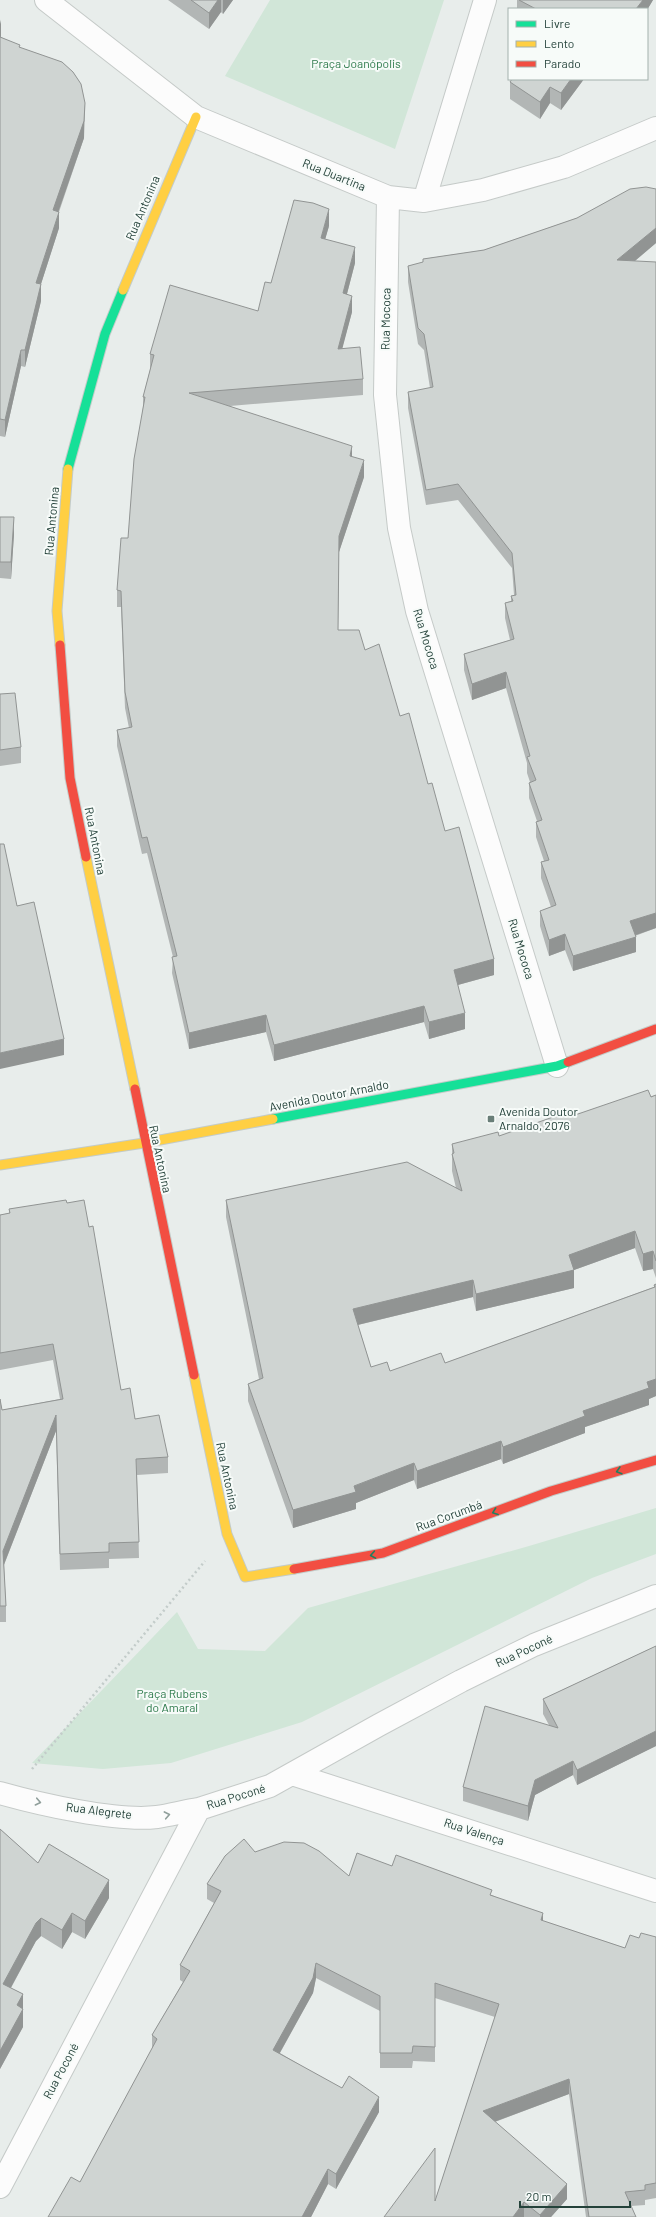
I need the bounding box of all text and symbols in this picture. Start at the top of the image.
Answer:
legend [508,8,648,80]
text: Livre [544,16,570,30]
text: Lento [544,36,574,50]
park label: Praça Joanópolis [311,56,401,70]
text: Parado [544,56,581,70]
street label: Rua Duartina [301,155,368,193]
street label: Rua Antonina [122,173,162,242]
street label: Rua Mococa [377,288,393,350]
street label: Rua Antonina [41,486,61,556]
street label: Rua Mococa [411,607,443,671]
street label: Rua Antonina [83,806,109,876]
street label: Rua Mococa [506,917,538,981]
street label: Avenida Doutor Arnaldo [268,1077,390,1113]
place label: Avenida Doutor Arnaldo, 2076 [499,1104,579,1132]
marker: Avenida Doutor Arnaldo, 2076 [486,1114,496,1124]
street label: Rua Antonina [147,1124,175,1194]
street label: Rua Antonina [214,1441,242,1511]
one-way arrow [615,1466,622,1475]
street label: Rua Corumbá [414,1497,484,1534]
one-way arrow [492,1507,499,1515]
one-way arrow [370,1550,376,1559]
street label: Rua Poconé [493,1631,554,1669]
park label: Praça Rubens do Amaral [136,1686,208,1714]
street label: Rua Poconé [204,1780,267,1812]
one-way arrow [35,1797,41,1805]
street label: Rua Alegrete [65,1799,133,1821]
one-way arrow [163,1811,170,1819]
street label: Rua Valença [442,1815,506,1847]
street label: Rua Poconé [40,2040,81,2101]
scale bar [520,2183,630,2209]
text: 20 m [526,2189,552,2203]

